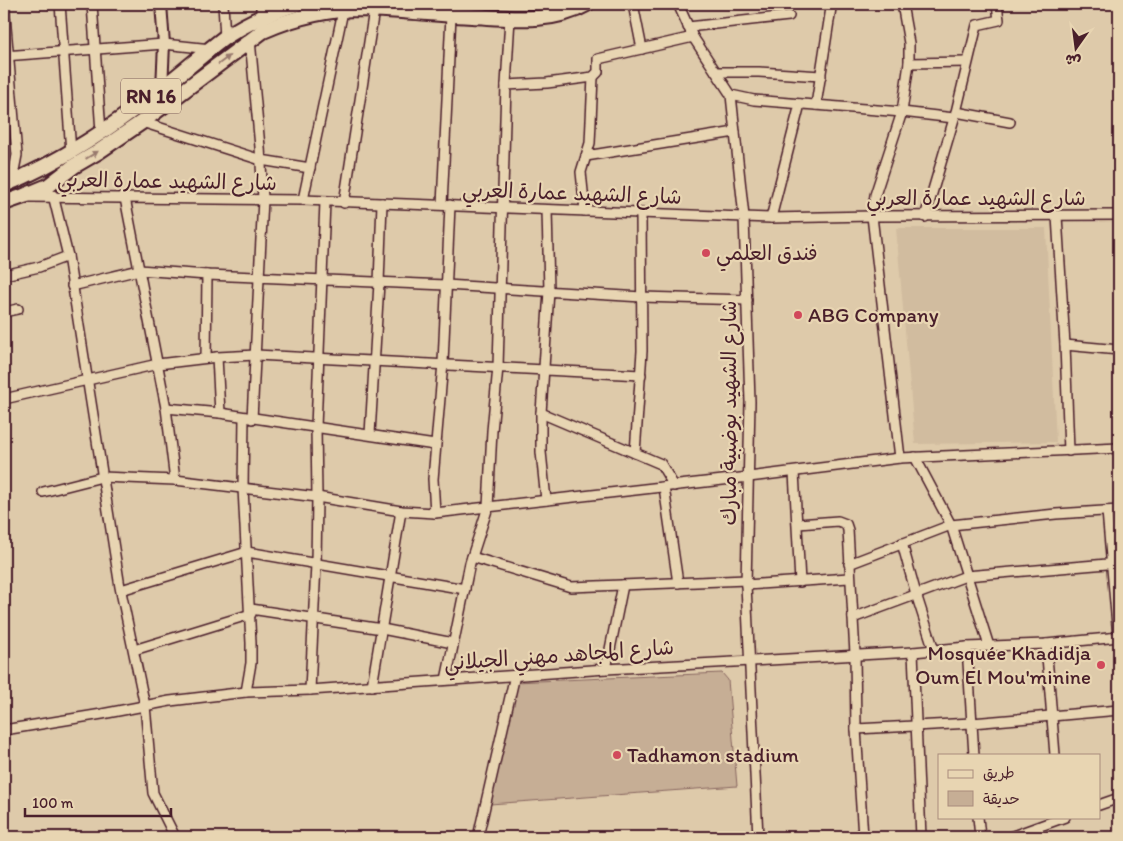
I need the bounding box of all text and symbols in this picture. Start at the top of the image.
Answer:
north arrow [1050,22,1100,72]
text: ش [1063,50,1083,70]
one-way arrow [217,54,230,65]
road number: RN 16 [121,78,181,114]
one-way arrow [86,151,99,160]
street label: شارع الشهيد عمارة العربي [57,166,277,202]
street label: شارع الشهيد عمارة العربي [462,176,682,216]
street label: شارع الشهيد عمارة العربي [866,185,1086,217]
place label: فندق العلمي [716,240,818,272]
marker: فندق العلمي [700,247,712,259]
street label: شارع الشهيد بوضبية مبارك [716,300,744,526]
place label: ABG Company [808,302,939,327]
marker: ABG Company [792,309,804,321]
street label: شارع المجاهد مهني الجيلاني [443,634,675,682]
place label: Mosquée Khadidja Oum El Mou'minine [915,640,1091,689]
marker: Mosquée Khadidja Oum El Mou'minine [1095,659,1107,671]
place label: Tadhamon stadium [627,742,799,767]
marker: Tadhamon stadium [611,749,623,761]
legend [938,754,1100,818]
text: طريق [983,764,1015,782]
scale bar [25,786,171,818]
text: حديقة [983,790,1020,808]
text: 100 m [32,794,74,812]

